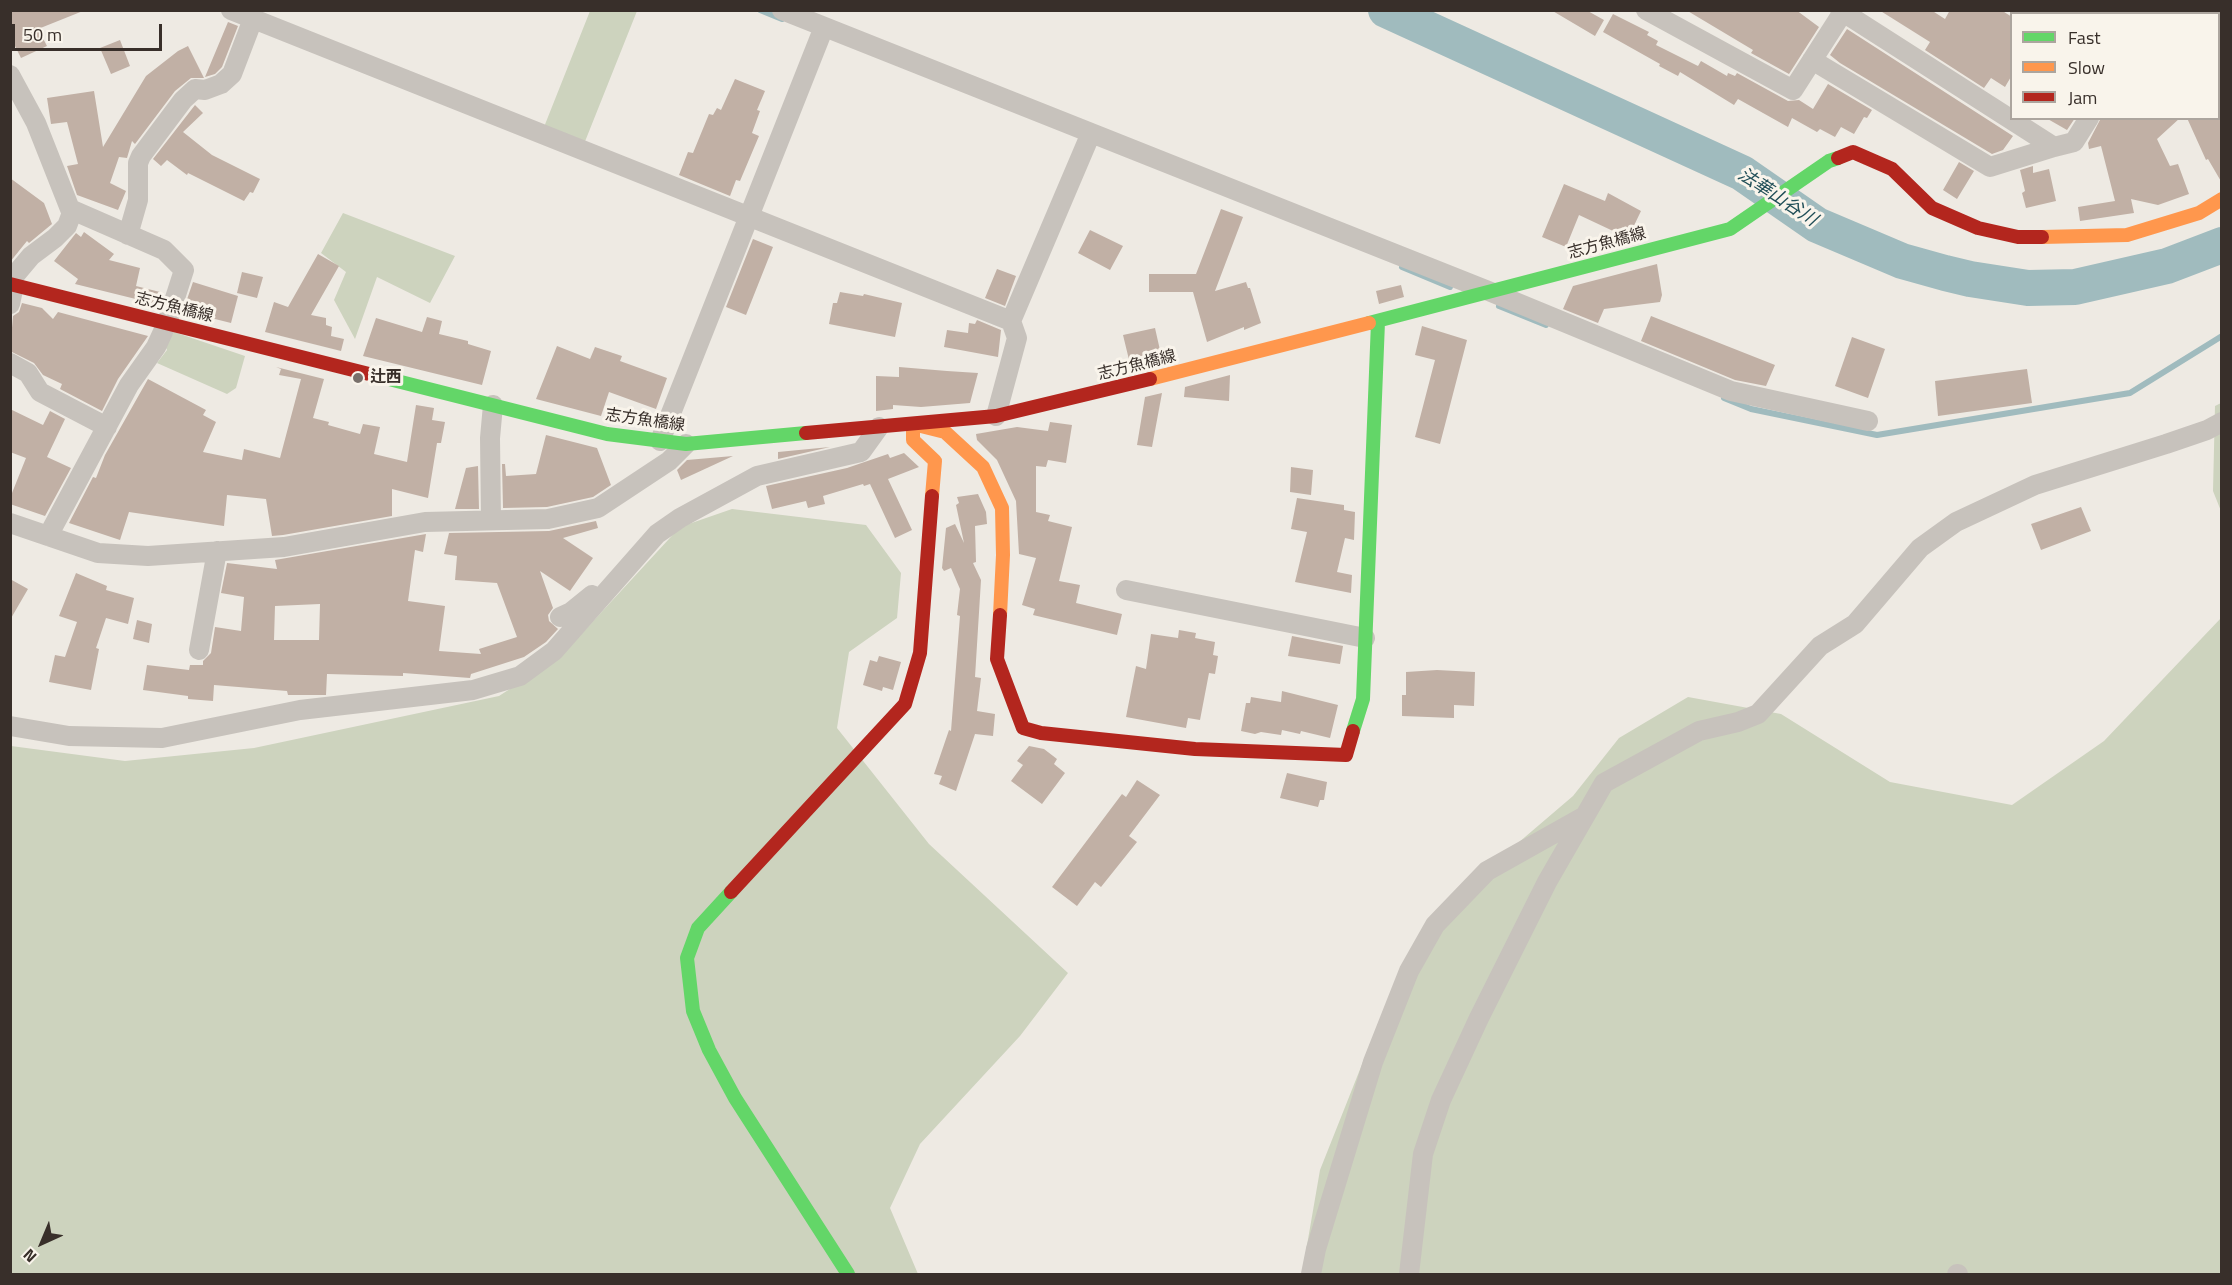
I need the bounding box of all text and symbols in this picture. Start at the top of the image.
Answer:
scale bar [15,12,165,50]
legend [2010,12,2220,120]
text: 50 m [23,21,62,48]
text: Fast [2068,24,2101,51]
text: Slow [2068,54,2105,81]
text: Jam [2068,84,2097,111]
water label: 法華山谷川 [1733,164,1821,232]
street label: 志方魚橋線 [1566,224,1648,264]
street label: 志方魚橋線 [133,289,215,327]
street label: 志方魚橋線 [1096,347,1178,385]
place label: 辻西 [370,368,402,388]
marker: 辻西 [351,371,365,385]
street label: 志方魚橋線 [604,406,686,436]
north arrow [12,1213,72,1273]
text: N [17,1243,42,1268]

